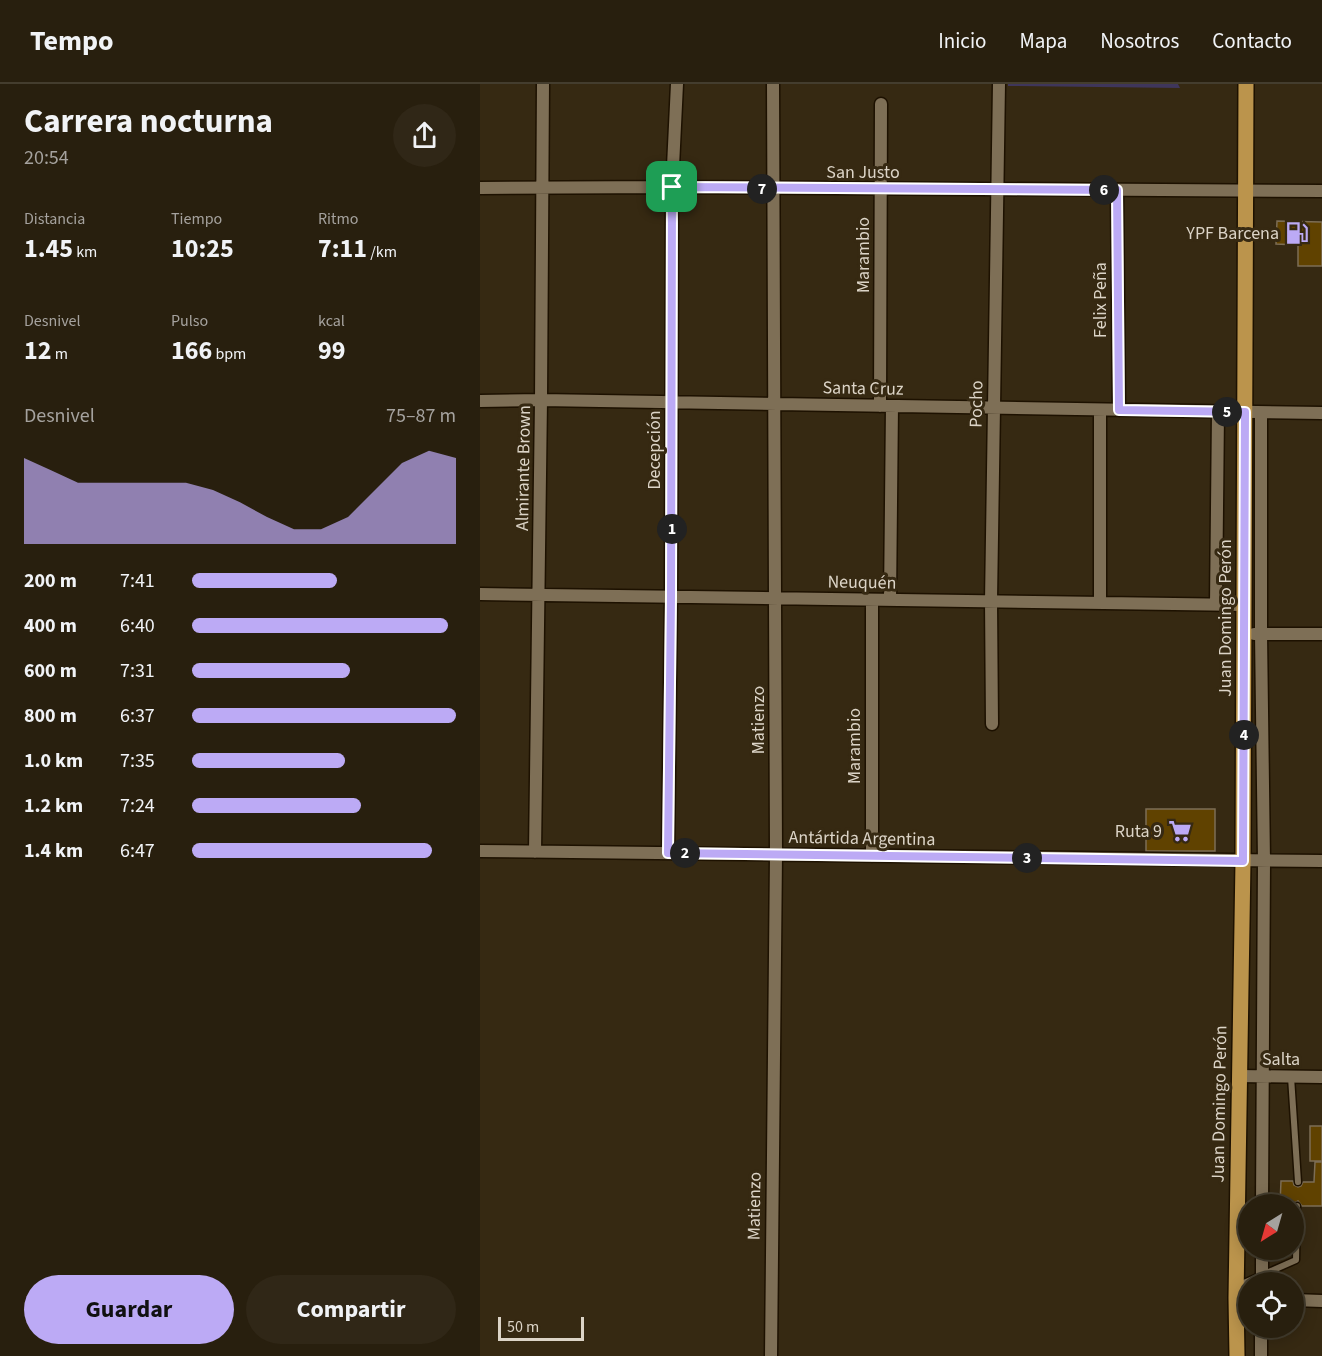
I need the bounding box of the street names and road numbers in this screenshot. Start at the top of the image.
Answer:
street label: San Justo [826,160,900,185]
street label: Marambio [851,217,876,293]
street label: Felix Peña [1088,262,1113,338]
street label: Santa Cruz [822,375,904,402]
street label: Pocho [964,380,989,428]
street label: Almirante Brown [510,405,537,531]
street label: Decepción [642,411,667,489]
street label: Juan Domingo Perón [1213,539,1238,697]
street label: Neuquén [827,569,897,596]
street label: Matienzo [746,686,771,754]
street label: Marambio [842,708,867,784]
street label: Antártida Argentina [788,825,936,852]
street label: Juan Domingo Perón [1206,1025,1233,1183]
street label: Salta [1262,1047,1300,1072]
street label: Matienzo [741,1172,768,1240]

